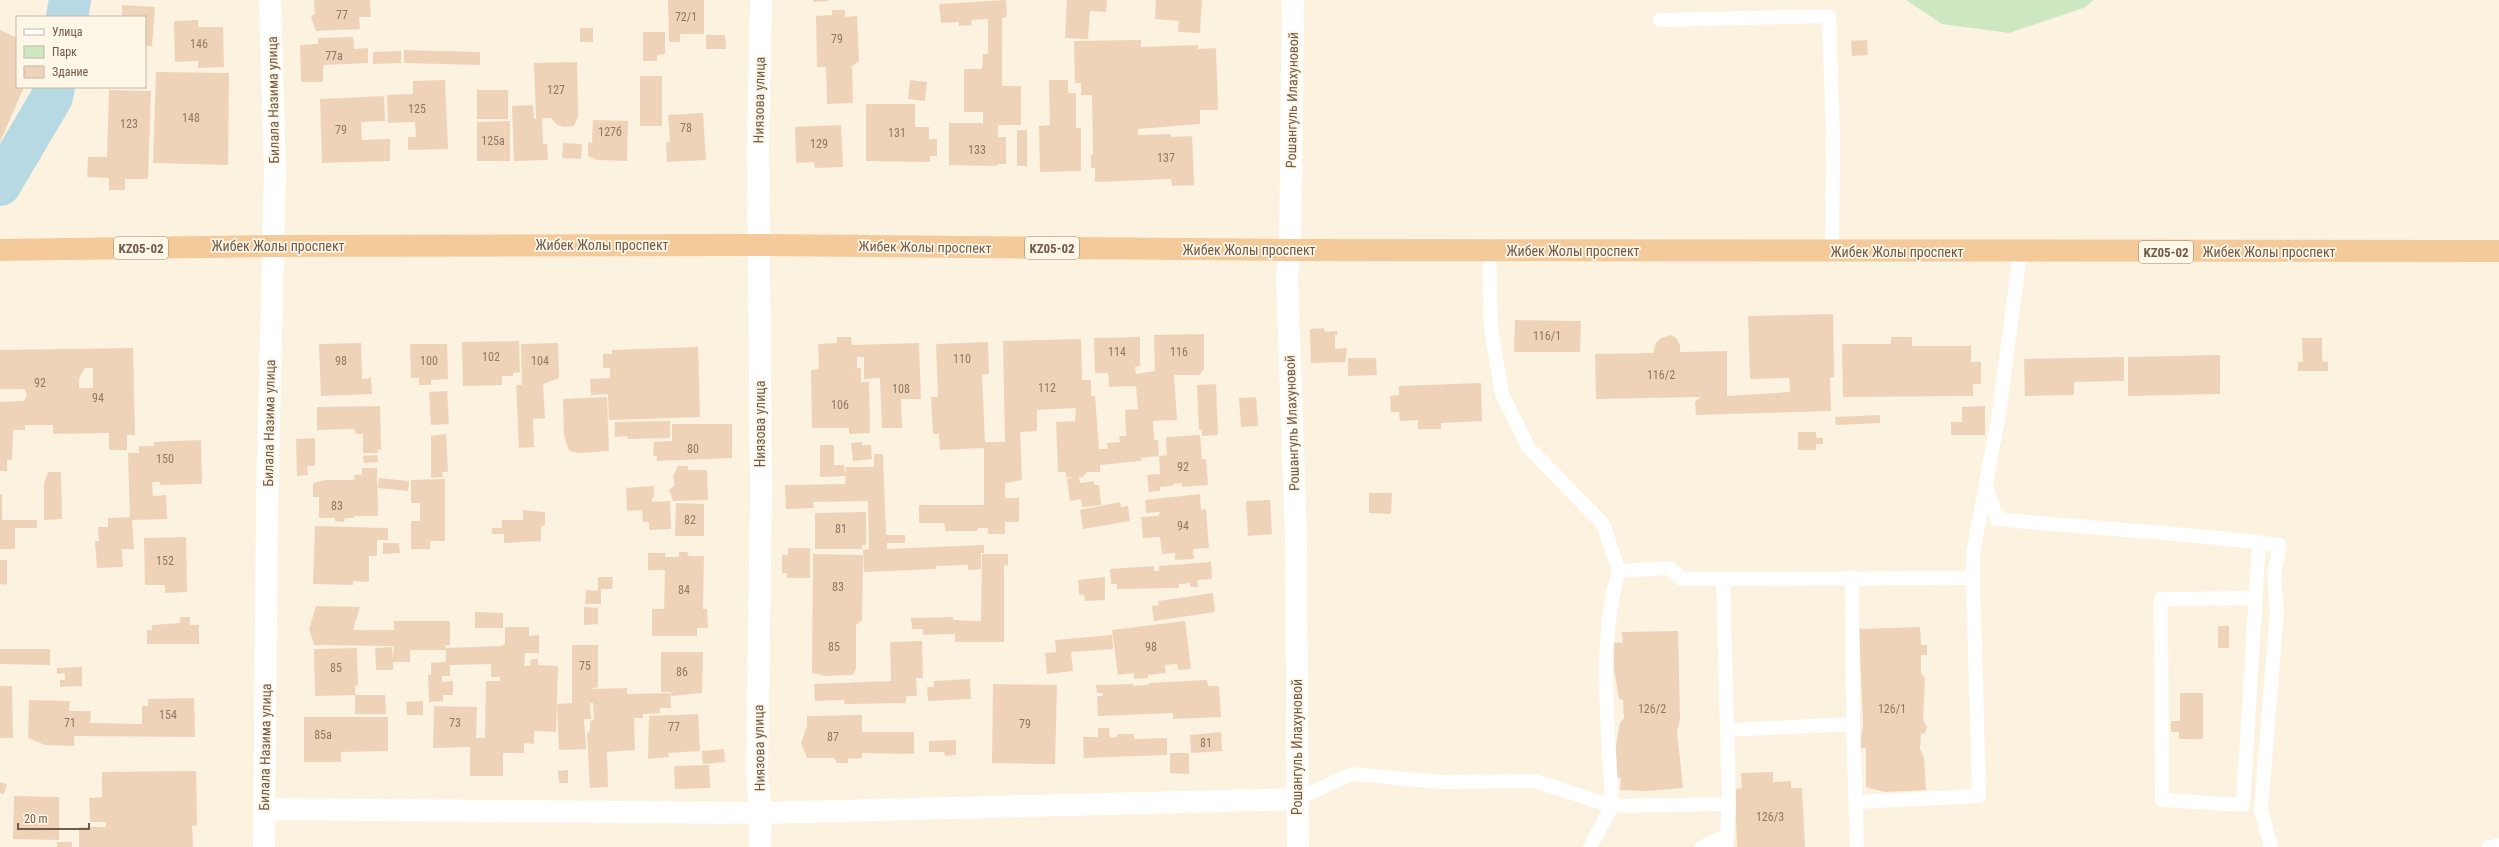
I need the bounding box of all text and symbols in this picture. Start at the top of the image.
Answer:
house number: 77 [336,8,348,22]
house number: 72/1 [675,10,697,24]
legend [16,16,146,88]
text: Улица [52,25,83,39]
house number: 79 [831,32,843,46]
street label: Рошангуль Илахуновой [1283,32,1301,168]
street label: Билала Назима улица [264,36,282,164]
house number: 146 [190,37,208,51]
text: Парк [52,45,77,59]
house number: 77а [325,49,343,63]
street label: Ниязова улица [750,57,768,143]
text: Здание [52,65,89,79]
house number: 127 [547,83,565,97]
house number: 125 [408,102,426,116]
house number: 148 [182,111,200,125]
house number: 123 [120,117,138,131]
house number: 78 [680,121,692,135]
house number: 79 [335,123,347,137]
house number: 127б [598,125,622,139]
house number: 131 [888,126,906,140]
house number: 125а [481,134,505,148]
house number: 129 [810,137,828,151]
house number: 133 [968,143,986,157]
house number: 137 [1157,151,1175,165]
road number: KZ05-02 [114,237,168,259]
street label: Жибек Жолы проспект [535,237,669,253]
road number: KZ05-02 [1025,237,1079,259]
street label: Жибек Жолы проспект [211,238,345,254]
street label: Жибек Жолы проспект [858,238,992,256]
road number: KZ05-02 [2139,241,2193,263]
street label: Жибек Жолы проспект [1182,242,1316,258]
street label: Жибек Жолы проспект [1506,243,1640,259]
street label: Жибек Жолы проспект [1830,244,1964,260]
street label: Жибек Жолы проспект [2202,244,2336,260]
house number: 116/1 [1533,329,1561,343]
house number: 114 [1108,345,1126,359]
house number: 116 [1170,345,1188,359]
house number: 102 [482,350,500,364]
house number: 110 [953,352,971,366]
house number: 98 [335,354,347,368]
house number: 100 [420,354,438,368]
house number: 104 [531,354,549,368]
street label: Рошангуль Илахуновой [1282,355,1302,491]
street label: Билала Назима улица [260,359,278,487]
house number: 116/2 [1647,368,1675,382]
house number: 92 [34,376,46,390]
street label: Ниязова улица [752,381,768,467]
house number: 112 [1038,381,1056,395]
house number: 108 [892,382,910,396]
house number: 94 [92,391,104,405]
house number: 106 [831,398,849,412]
house number: 80 [687,442,699,456]
house number: 150 [156,452,174,466]
house number: 92 [1177,460,1189,474]
house number: 83 [331,499,343,513]
house number: 82 [684,513,696,527]
house number: 94 [1177,519,1189,533]
house number: 81 [835,522,847,536]
house number: 152 [156,554,174,568]
house number: 83 [832,580,844,594]
house number: 84 [678,583,690,597]
house number: 85 [828,640,840,654]
house number: 98 [1145,640,1157,654]
house number: 75 [579,659,591,673]
house number: 85 [330,661,342,675]
house number: 86 [676,665,688,679]
street label: Рошангуль Илахуновой [1289,679,1305,815]
street label: Билала Назима улица [256,683,274,811]
house number: 126/2 [1638,702,1666,716]
house number: 126/1 [1878,702,1906,716]
street label: Ниязова улица [750,705,768,791]
house number: 154 [159,708,177,722]
house number: 71 [64,716,76,730]
house number: 73 [449,716,461,730]
house number: 79 [1019,717,1031,731]
house number: 77 [668,720,680,734]
house number: 85а [314,728,332,742]
house number: 87 [827,730,839,744]
house number: 81 [1200,736,1212,750]
scale bar [18,805,89,831]
house number: 126/3 [1756,810,1784,824]
text: 20 m [24,812,48,826]

